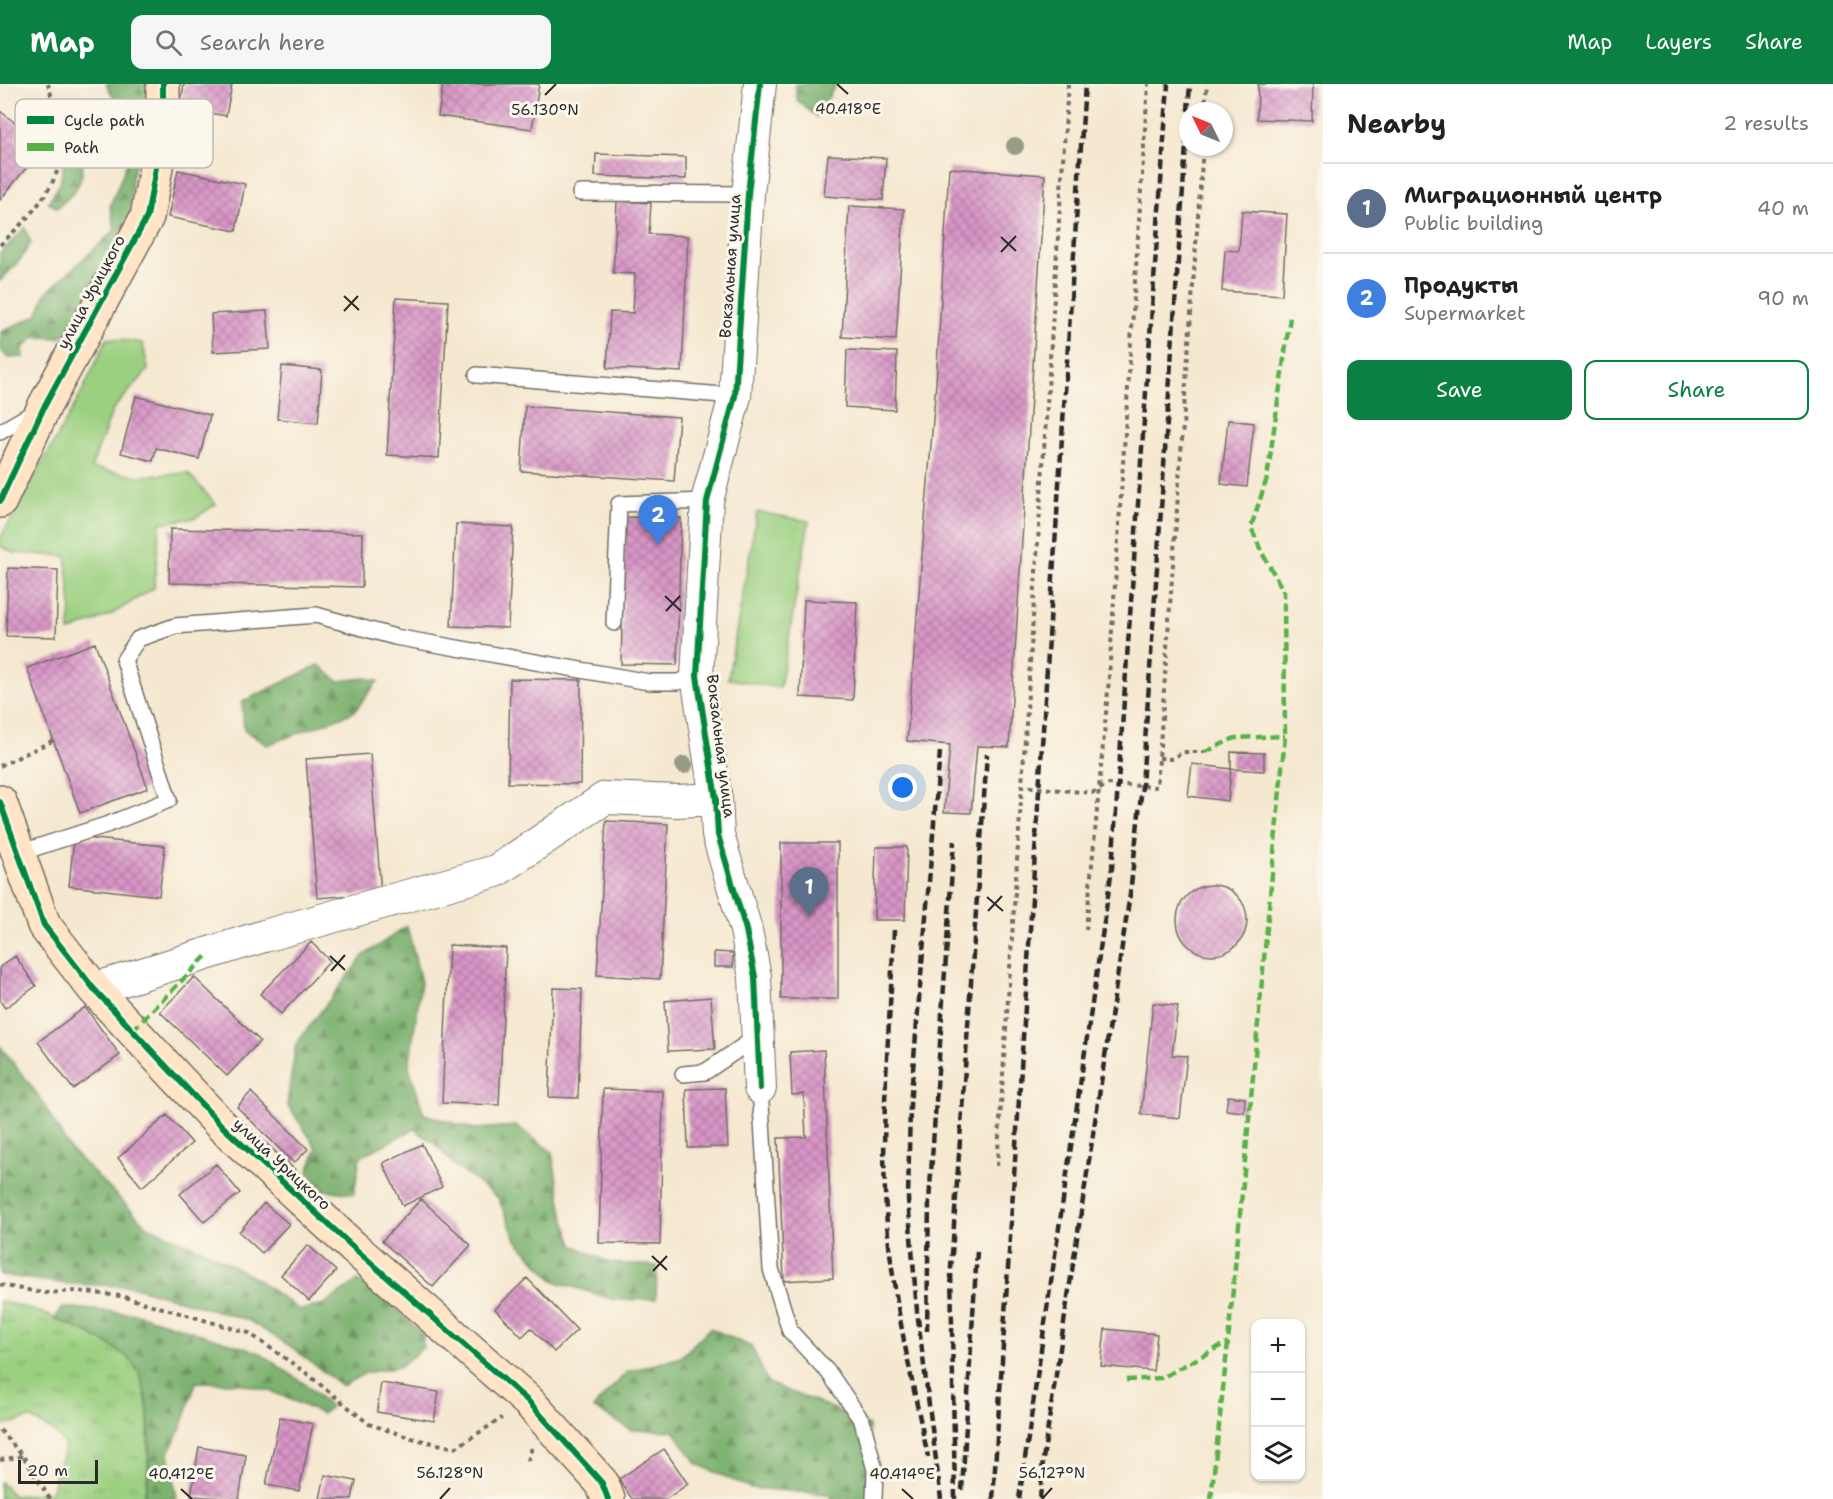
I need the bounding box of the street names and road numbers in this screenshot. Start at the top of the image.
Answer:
street label: Вокзальная улица [714,193,746,339]
street label: улица Урицкого [52,231,130,353]
street label: Вокзальная улица [702,673,740,819]
street label: улица Урицкого [229,1113,335,1215]

